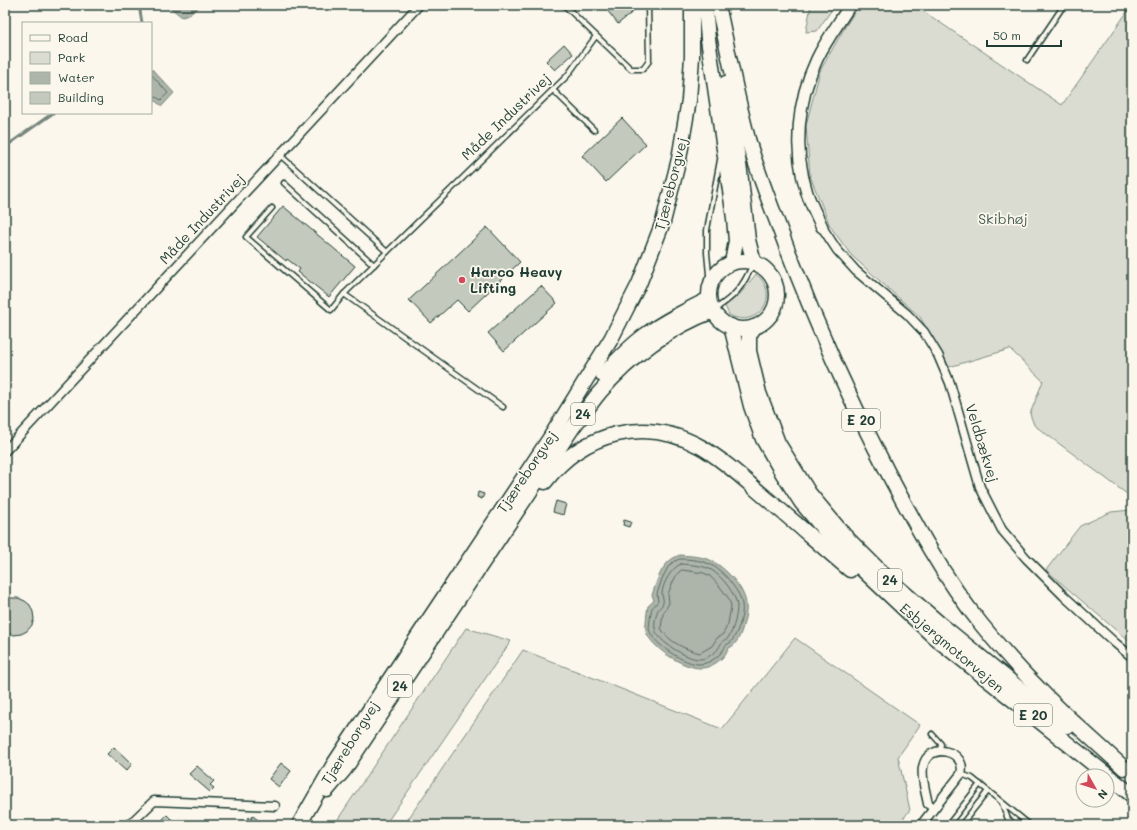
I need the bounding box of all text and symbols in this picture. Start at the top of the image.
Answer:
legend [22,22,152,114]
scale bar [987,22,1061,48]
text: 50 m [993,27,1021,43]
text: Road [58,29,88,45]
text: Park [58,49,85,65]
text: Water [58,69,95,85]
street label: Måde Industrivej [457,69,554,164]
text: Building [58,89,104,105]
street label: Tjæreborgvej [650,135,691,232]
street label: Måde Industrivej [155,169,249,268]
park label: Skibhøj [978,209,1028,228]
place label: Harco Heavy Lifting [470,262,563,297]
marker: Harco Heavy Lifting [457,275,467,285]
street label: Veldbækvej [962,401,1003,484]
road number: 24 [571,403,595,425]
road number: E 20 [842,409,880,431]
street label: Tjæreborgvej [492,427,561,517]
road number: 24 [878,569,902,591]
street label: Esbjergmotorvejen [896,598,1008,697]
road number: 24 [388,675,412,697]
street label: Tjæreborgvej [316,697,383,788]
road number: E 20 [1014,704,1052,726]
north arrow [1075,768,1115,808]
text: N [1095,787,1112,803]

